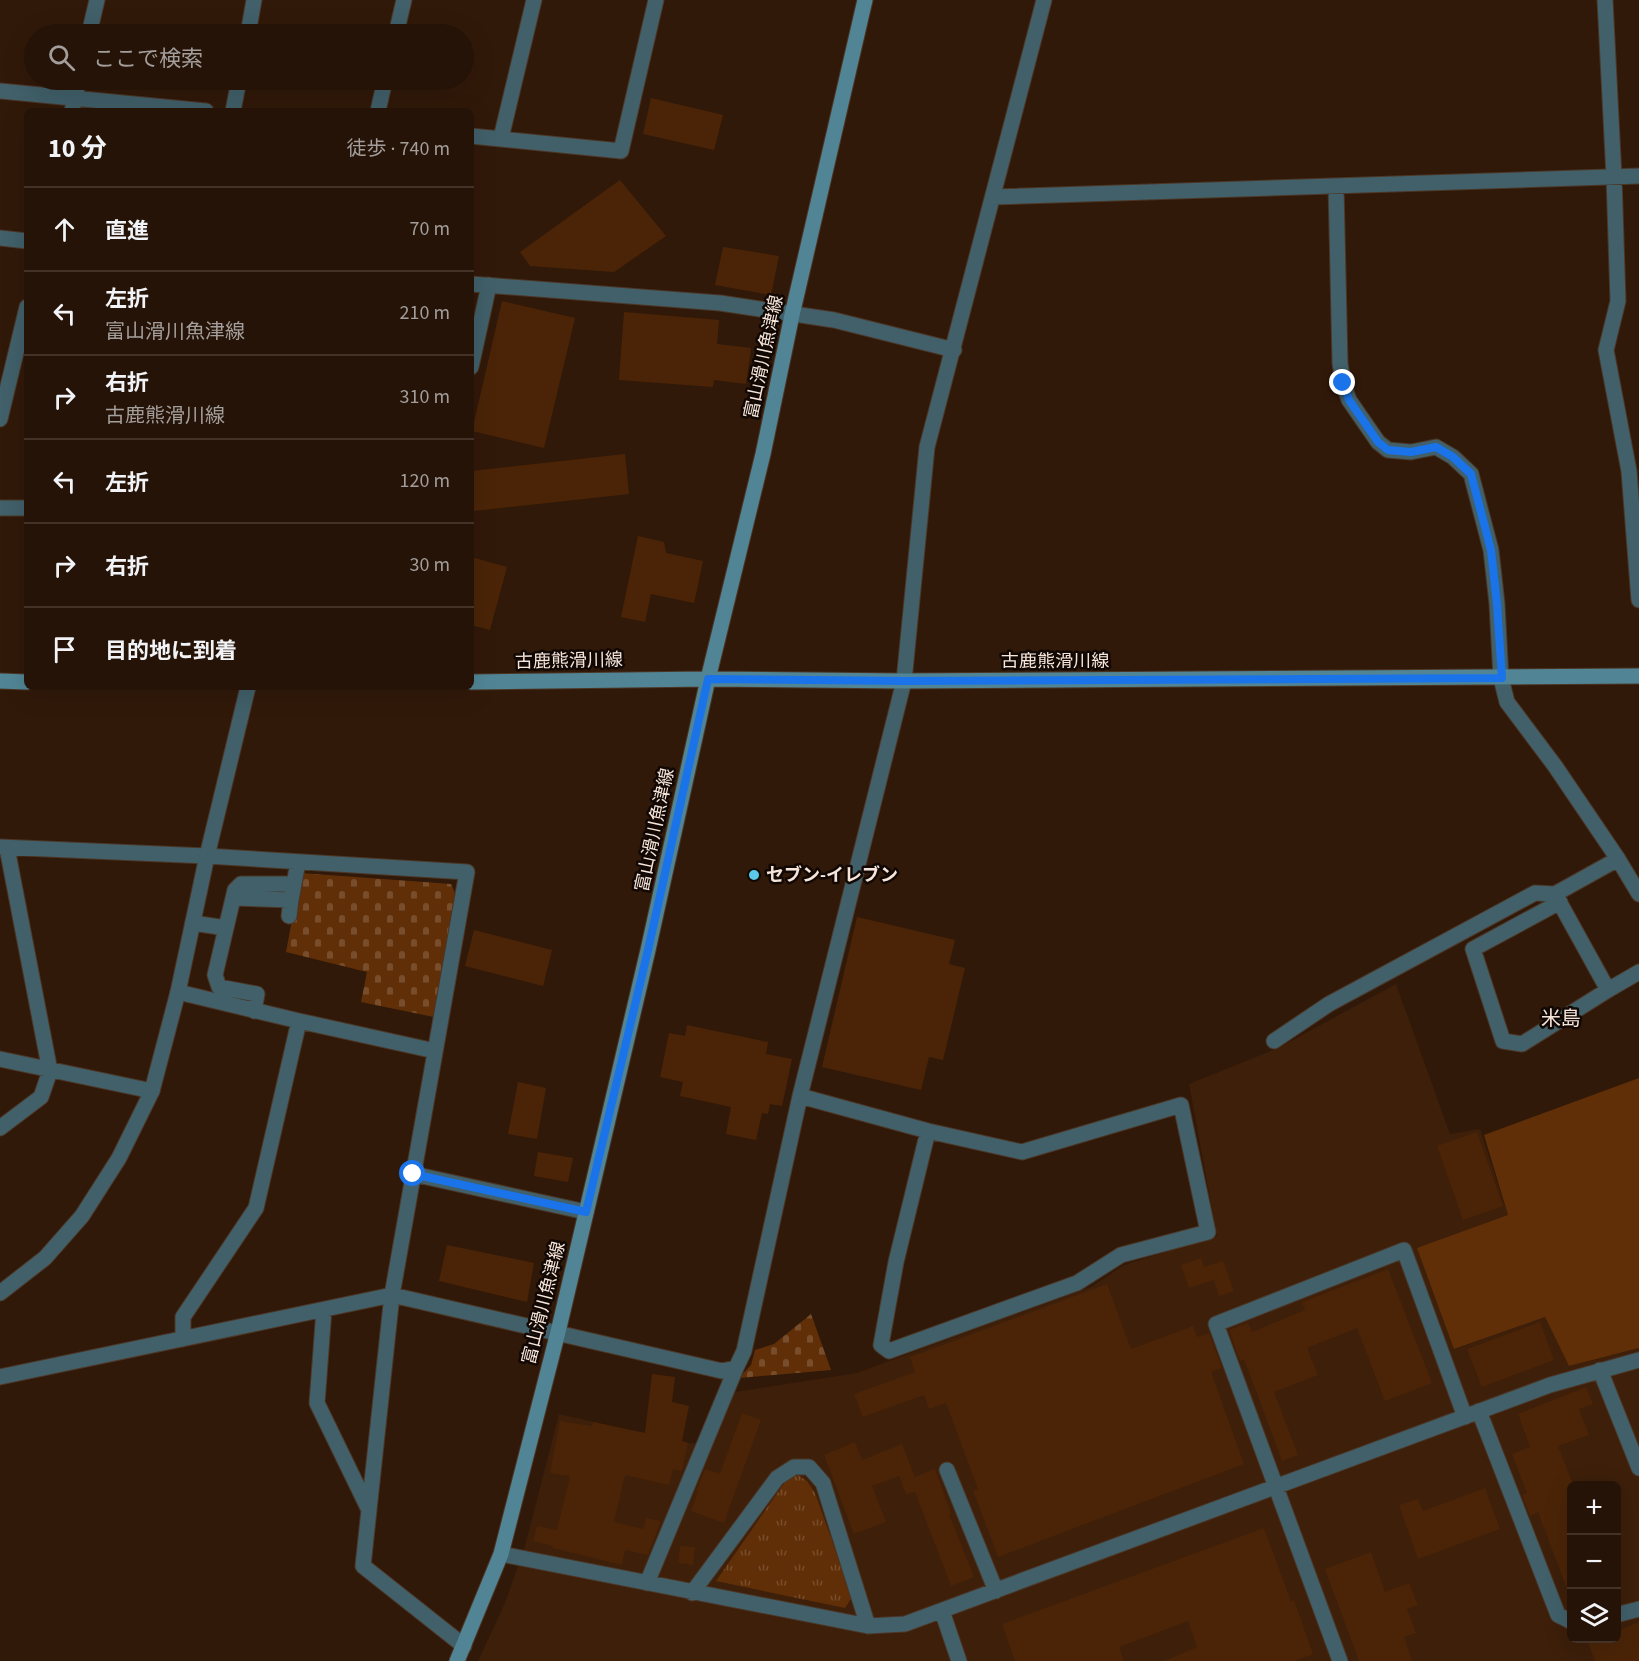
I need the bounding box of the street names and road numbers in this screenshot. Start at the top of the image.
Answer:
street label: 富山滑川魚津線 [739,293,789,421]
street label: 古鹿熊滑川線 [515,648,623,674]
street label: 古鹿熊滑川線 [1001,649,1109,674]
street label: 富山滑川魚津線 [630,766,680,894]
street label: 富山滑川魚津線 [517,1239,571,1367]

